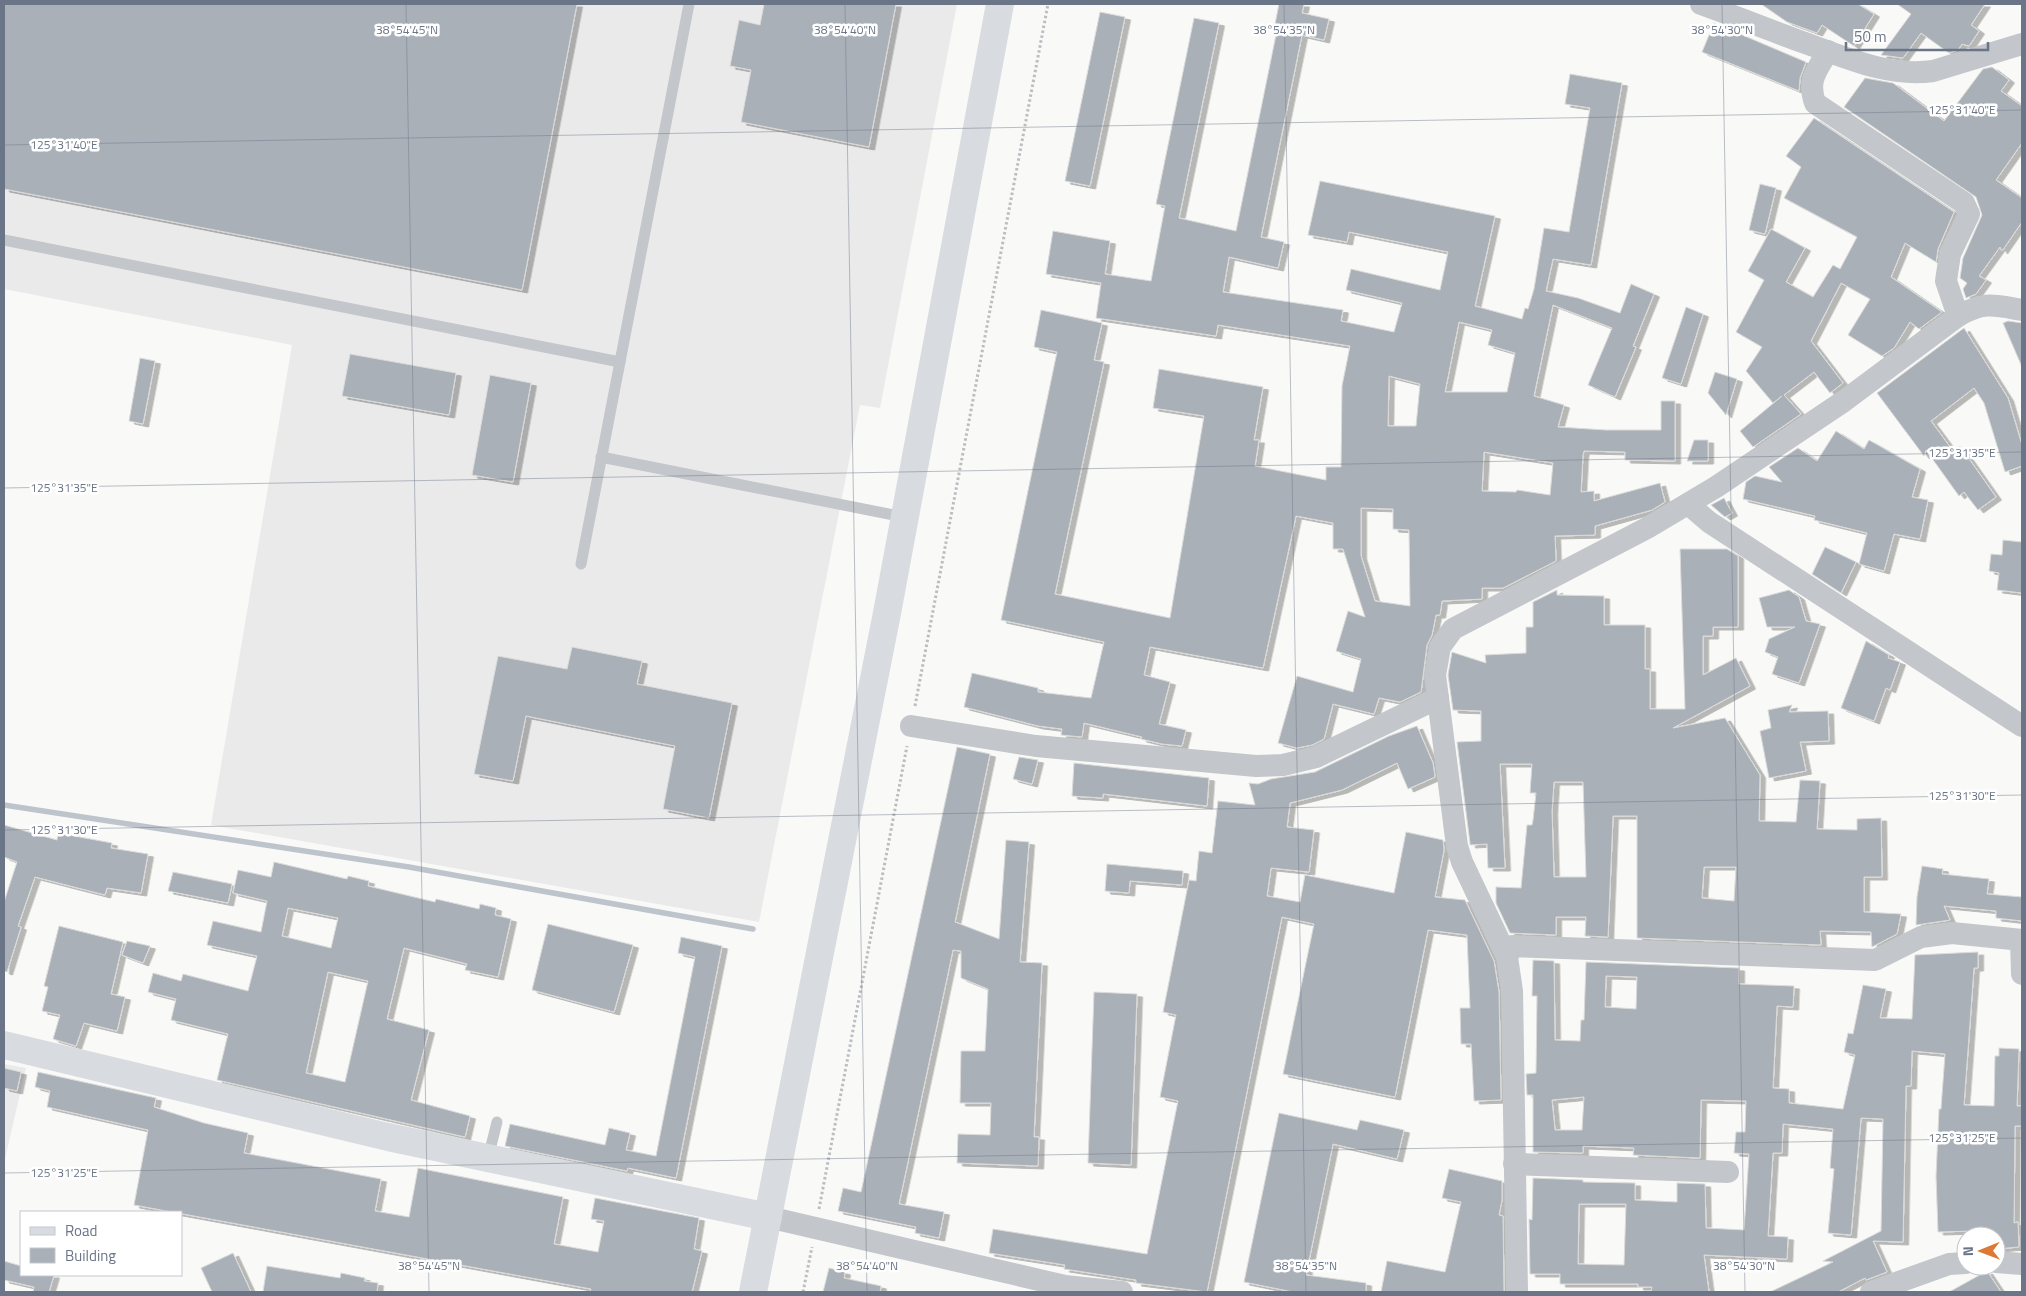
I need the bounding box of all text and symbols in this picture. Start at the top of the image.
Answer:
text: 38°54'45"N [376,20,438,39]
text: 38°54'40"N [814,20,876,39]
text: 38°54'35"N [1253,20,1315,39]
text: 38°54'30"N [1691,20,1753,39]
scale bar [1846,20,1988,52]
text: 50 m [1854,25,1887,48]
text: 125°31'40"E [1928,100,1996,119]
text: 125°31'40"E [30,135,98,154]
text: 125°31'35"E [1928,443,1996,462]
text: 125°31'35"E [30,478,98,497]
text: 125°31'30"E [1928,786,1996,805]
text: 125°31'30"E [30,820,98,839]
text: 125°31'25"E [1928,1128,1996,1147]
text: 125°31'25"E [30,1163,98,1182]
legend [20,1211,182,1276]
text: Road [65,1219,97,1242]
north arrow [1956,1226,2006,1276]
text: Building [65,1244,116,1267]
text: N [1957,1246,1978,1256]
text: 38°54'45"N [398,1256,460,1275]
text: 38°54'40"N [836,1256,898,1275]
text: 38°54'35"N [1275,1256,1337,1275]
text: 38°54'30"N [1713,1256,1775,1275]

